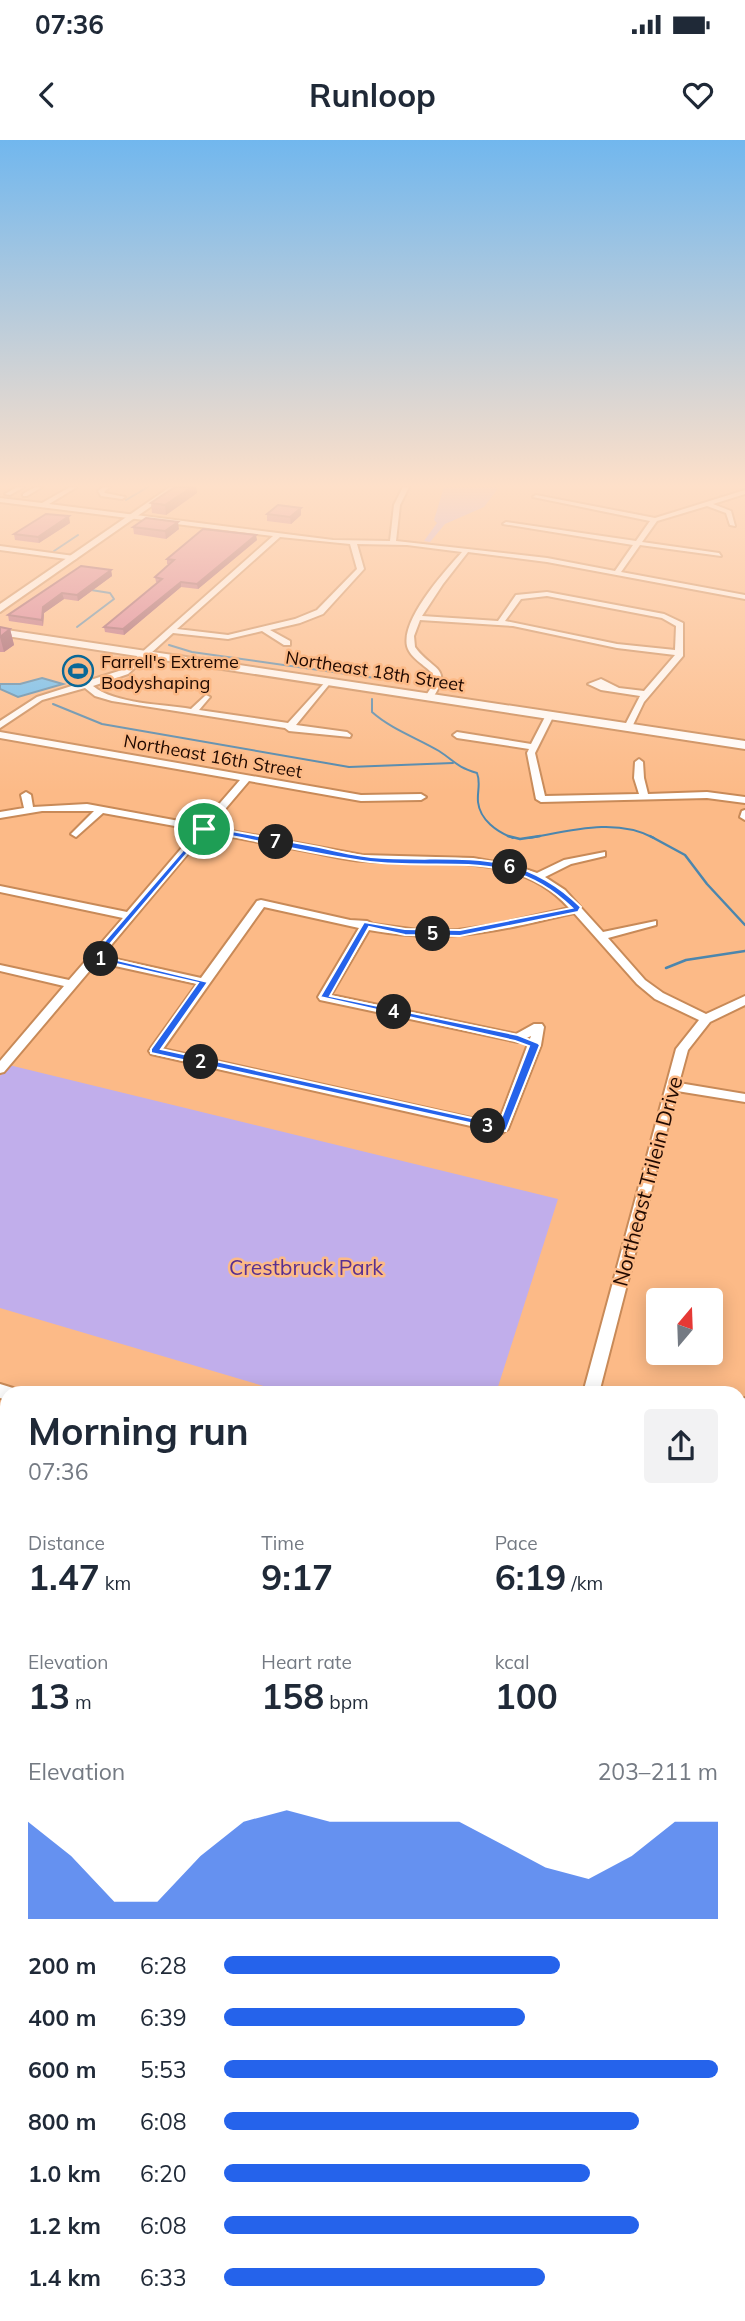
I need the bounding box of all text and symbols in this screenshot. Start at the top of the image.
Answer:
text: 07:36 [35,8,104,41]
text: Runloop [309,75,436,115]
icon: back [28,76,66,114]
icon: heart [679,76,717,114]
street label: Northeast 18th Street [284,645,466,697]
place label: Farrell's Extreme Bodyshaping [101,650,239,694]
sports icon: Farrell's Extreme Bodyshaping [61,654,95,688]
street label: Northeast 16th Street [122,729,304,783]
pin [174,799,234,859]
icon: arrive [185,810,223,848]
pin: 7 [258,824,294,860]
text: 7 [270,829,281,853]
pin: 6 [492,850,528,884]
text: 6 [504,854,515,878]
pin: 5 [416,916,450,952]
text: 5 [427,921,438,945]
pin: 1 [84,942,119,976]
text: 1 [95,946,106,970]
pin: 4 [376,994,412,1030]
text: 4 [388,999,399,1023]
pin: 2 [184,1044,218,1080]
text: 2 [195,1049,206,1073]
street label: Northeast Trilein Drive [606,1073,688,1289]
pin: 3 [470,1108,505,1144]
text: 3 [482,1113,493,1137]
park label: Crestbruck Park [229,1254,383,1280]
north arrow [646,1288,723,1365]
map controls [646,1288,723,1365]
text: Morning run [28,1407,249,1455]
button: share [644,1409,718,1483]
text: 07:36 [28,1457,88,1486]
text: Distance [28,1531,105,1555]
text: Time [261,1531,304,1555]
text: Pace [495,1531,538,1555]
text: 1.47 [28,1555,100,1599]
text: 9:17 [261,1555,333,1599]
text: 6:19 [495,1555,566,1599]
text: km [100,1571,131,1595]
text: /km [566,1571,603,1595]
text: Elevation [28,1650,108,1674]
text: Heart rate [261,1650,352,1674]
text: kcal [495,1650,529,1674]
text: 13 [28,1674,70,1718]
text: 158 [261,1674,324,1718]
text: 100 [495,1674,558,1718]
text: m [70,1690,92,1714]
text: bpm [324,1690,369,1714]
text: Elevation [28,1757,125,1786]
text: 203–211 m [597,1757,718,1786]
text: 200 m [28,1951,96,1980]
text: 6:28 [140,1951,187,1980]
text: 400 m [28,2003,96,2032]
text: 6:39 [140,2003,187,2032]
text: 600 m [28,2055,96,2084]
text: 5:53 [140,2055,187,2084]
text: 800 m [28,2107,96,2136]
text: 6:08 [140,2107,187,2136]
text: 1.0 km [28,2159,101,2188]
text: 6:20 [140,2159,187,2188]
text: 1.2 km [28,2211,101,2240]
text: 6:08 [140,2211,187,2240]
text: 1.4 km [28,2263,101,2292]
text: 6:33 [140,2263,187,2292]

